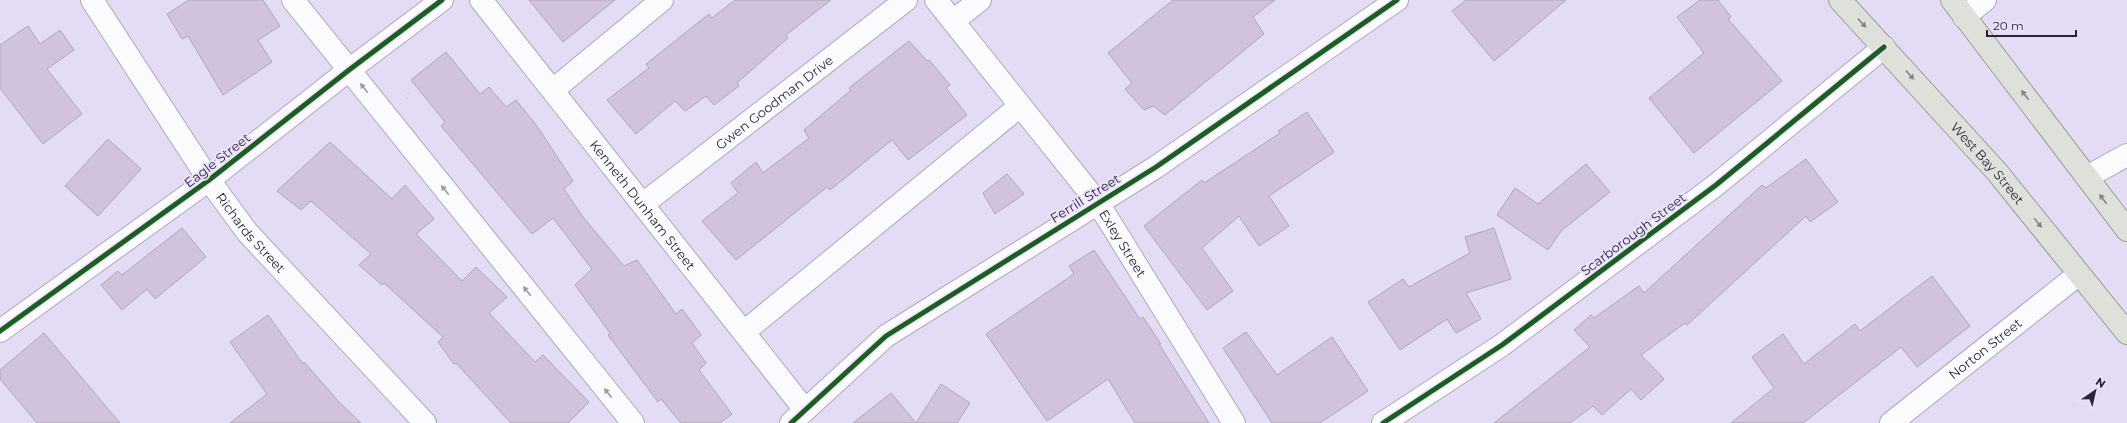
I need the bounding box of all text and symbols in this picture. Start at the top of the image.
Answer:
scale bar [1987,12,2076,38]
one-way arrow [1858,18,1867,28]
text: 20 m [1993,18,2024,33]
street label: Gwen Goodman Drive [712,52,836,153]
one-way arrow [1906,70,1915,81]
one-way arrow [360,83,368,94]
one-way arrow [2020,90,2029,101]
street label: West Bay Street [1947,119,2028,207]
street label: Eagle Street [181,129,253,191]
street label: Kenneth Dunham Street [587,137,699,273]
street label: Ferrill Street [1047,170,1123,226]
one-way arrow [441,184,450,195]
street label: Richards Street [213,189,289,276]
street label: Scarborough Street [1577,189,1689,279]
one-way arrow [2099,193,2108,204]
street label: Exley Street [1096,206,1150,280]
one-way arrow [2034,218,2043,228]
one-way arrow [522,286,531,297]
street label: Norton Street [1945,315,2025,382]
north arrow [2075,371,2115,411]
text: N [2093,374,2108,391]
one-way arrow [604,387,613,398]

